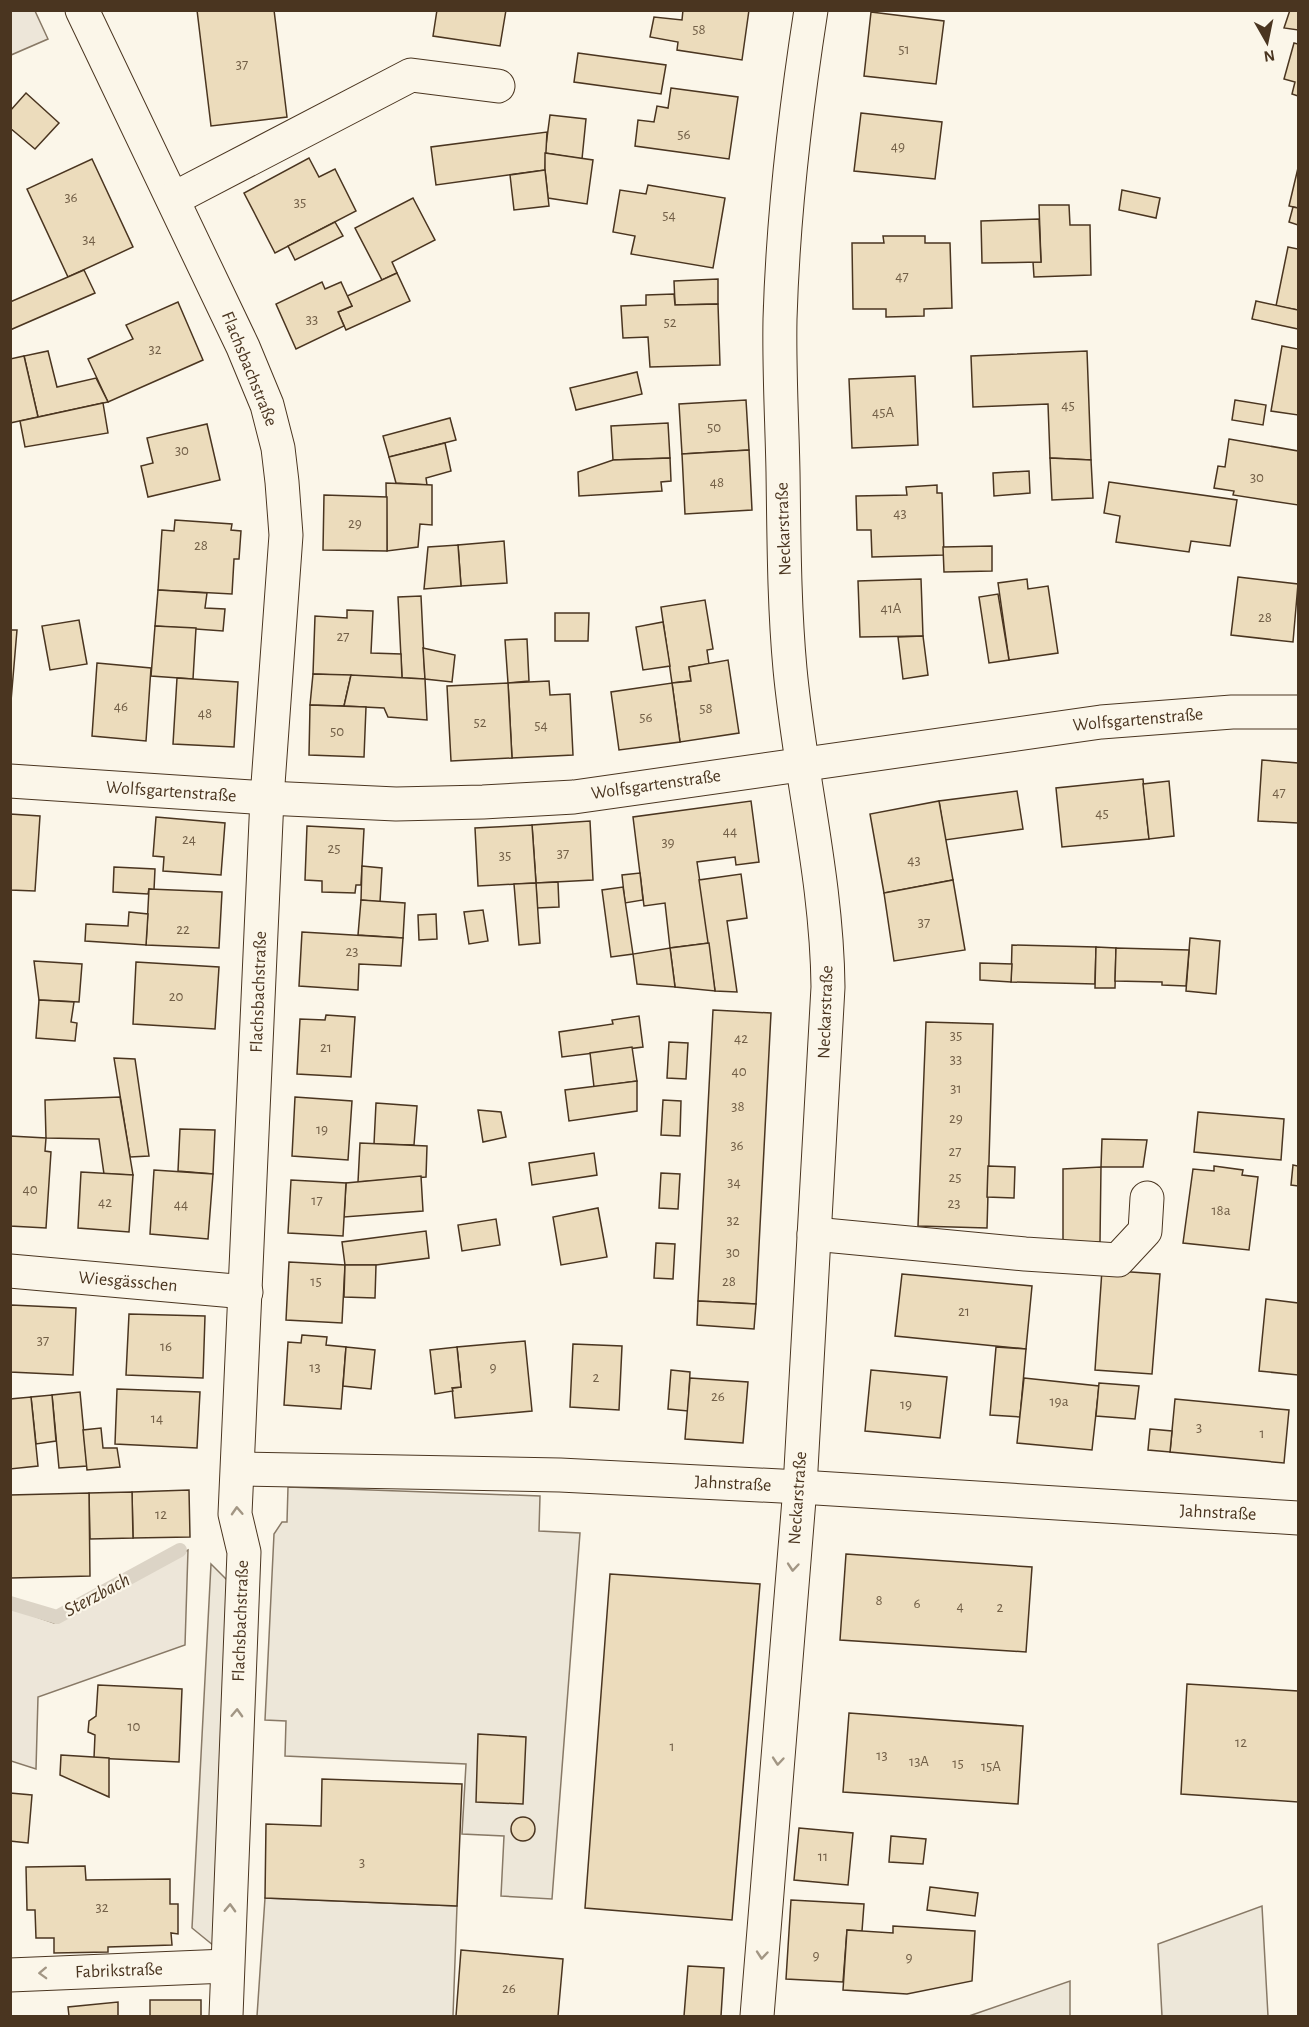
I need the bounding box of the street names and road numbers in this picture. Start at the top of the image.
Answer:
street label: Flachsbachstraße [218,309,280,429]
street label: Neckarstraße [773,482,795,576]
street label: Wolfsgartenstraße [1072,705,1204,735]
street label: Wolfsgartenstraße [590,767,722,803]
street label: Wolfsgartenstraße [105,778,237,806]
street label: Flachsbachstraße [248,931,270,1053]
street label: Neckarstraße [815,965,837,1059]
street label: Wiesgässchen [78,1269,178,1295]
street label: Neckarstraße [786,1451,810,1545]
street label: Jahnstraße [694,1473,772,1495]
street label: Jahnstraße [1179,1502,1257,1524]
street label: Flachsbachstraße [230,1560,252,1682]
street label: Fabrikstraße [75,1960,163,1982]

